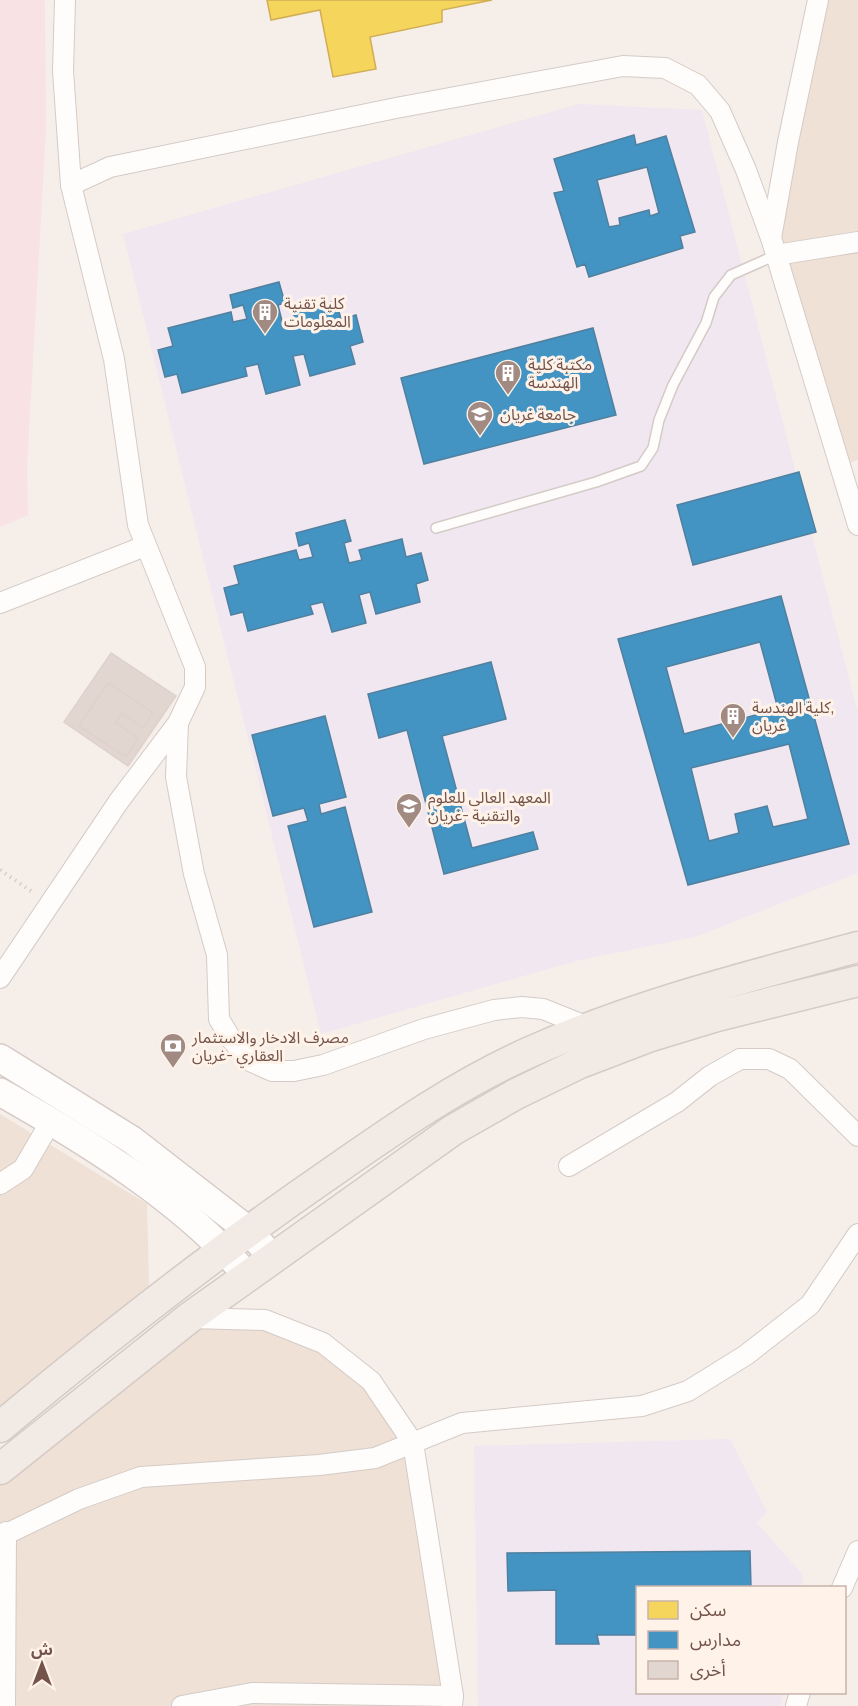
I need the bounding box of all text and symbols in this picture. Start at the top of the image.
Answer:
place label: كلية تقنية المعلومات [284,292,351,332]
building icon: كلية تقنية المعلومات [250,297,280,335]
place label: مكتبة كلية الهندسة [528,353,592,393]
building icon: مكتبة كلية الهندسة [493,358,523,396]
school or university icon: جامعة غريان [465,399,495,437]
place label: جامعة غريان [500,403,576,425]
place label: كلية الهندسة, غريان [752,696,835,736]
building icon: كلية الهندسة, غريان [718,701,748,739]
place label: المعهد العالي للعلوم والتقنية -غريان [428,786,551,826]
school or university icon: المعهد العالي للعلوم والتقنية -غريان [394,791,424,829]
place label: مصرف الادخار والاستثمار العقاري -غريان [191,1026,349,1068]
bank icon: مصرف الادخار والاستثمار العقاري -غريان [158,1031,188,1069]
legend [636,1586,846,1694]
text: سكن [690,1597,726,1621]
text: مدارس [690,1627,741,1651]
north arrow [12,1634,72,1694]
text: ش [31,1638,53,1660]
text: أخرى [690,1657,726,1681]

